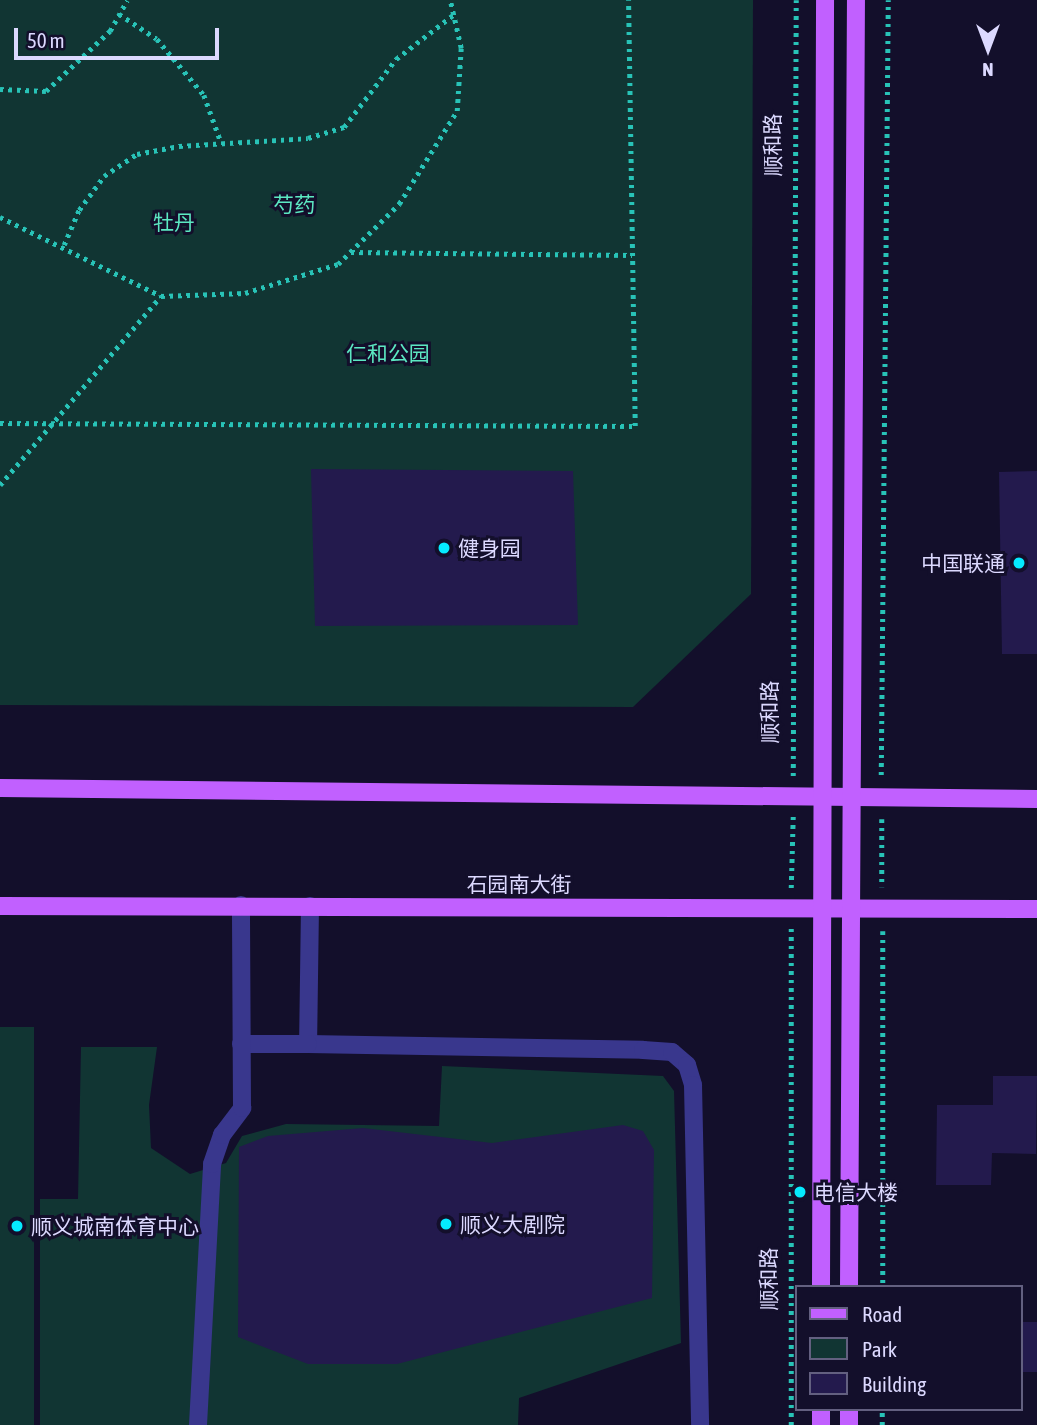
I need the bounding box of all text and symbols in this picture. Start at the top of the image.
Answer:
scale bar [18,14,222,58]
north arrow [953,14,1023,84]
text: 50 m [27,28,65,52]
text: N [982,59,994,81]
street label: 顺和路 [759,114,785,176]
park label: 芍药 [273,191,315,217]
park label: 牡丹 [153,209,195,235]
park label: 仁和公园 [346,340,430,366]
place label: 健身园 [458,535,521,561]
marker: 健身园 [436,540,452,556]
place label: 中国联通 [921,550,1005,576]
marker: 中国联通 [1011,555,1027,571]
street label: 顺和路 [756,681,782,743]
street label: 石园南大街 [467,871,571,897]
place label: 电信大楼 [814,1179,898,1205]
marker: 电信大楼 [792,1184,808,1200]
place label: 顺义大剧院 [460,1211,565,1237]
place label: 顺义城南体育中心 [31,1213,199,1239]
marker: 顺义大剧院 [438,1216,454,1232]
marker: 顺义城南体育中心 [9,1218,25,1234]
street label: 顺和路 [755,1248,781,1310]
legend [796,1285,1023,1411]
text: Road [862,1302,902,1326]
text: Park [862,1337,897,1361]
text: Building [862,1372,926,1396]

